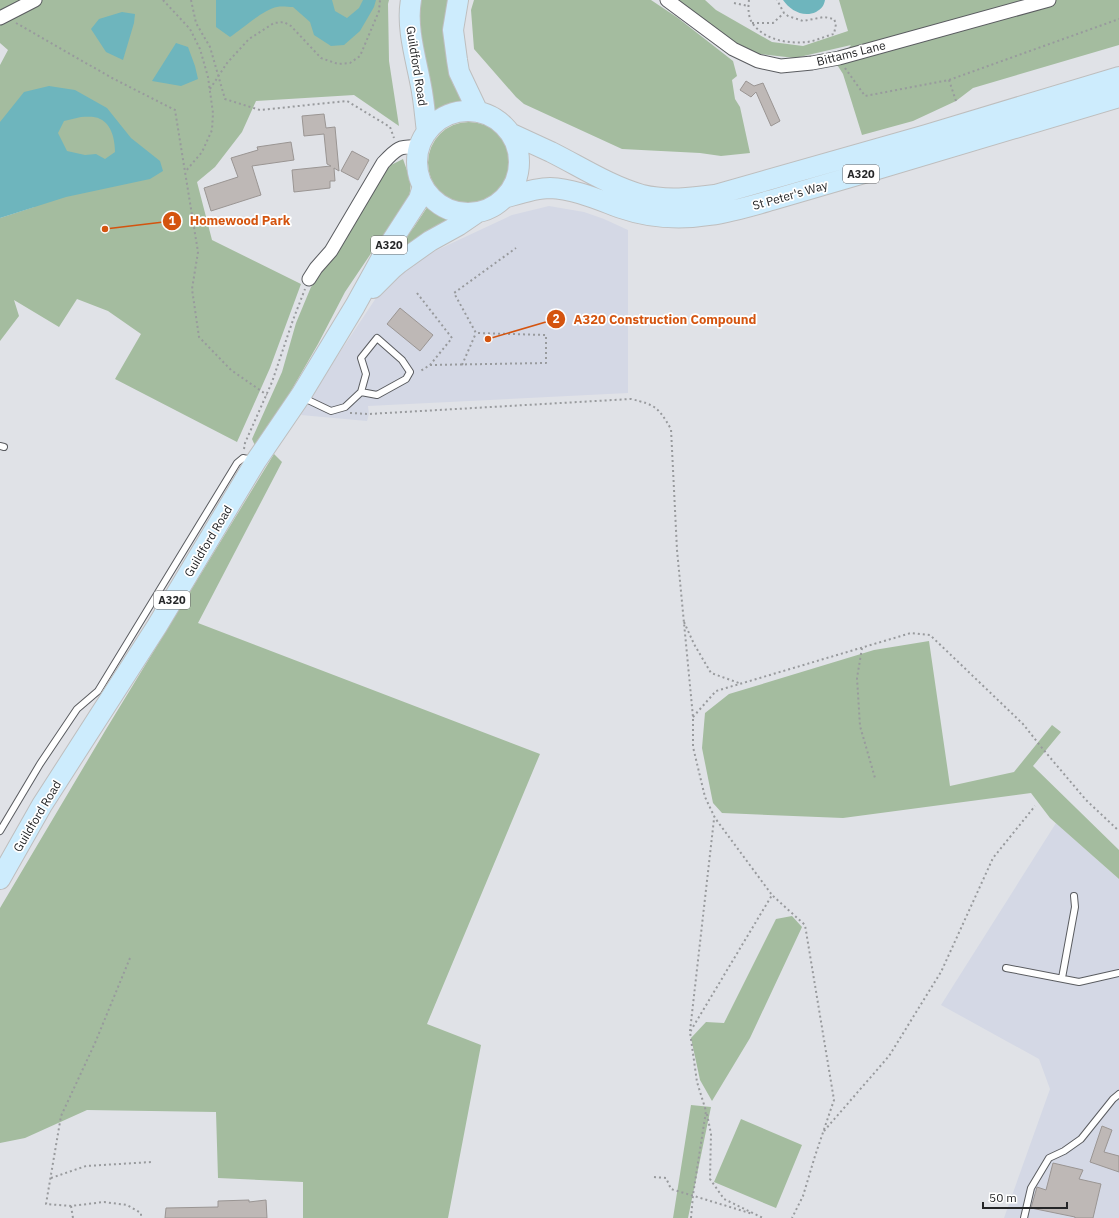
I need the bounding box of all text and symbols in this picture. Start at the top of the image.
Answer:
street label: Guildford Road [403,25,431,107]
street label: Bittams Lane [815,37,887,69]
road number: A320 [843,165,879,183]
street label: St Peter's Way [751,177,829,213]
callout: Homewood Park [162,208,298,233]
text: Homewood Park [190,212,291,229]
text: 1 [168,213,176,228]
road number: A320 [371,236,407,254]
callout: A320 Construction Compound [546,307,765,332]
text: 2 [552,311,560,326]
text: A320 Construction Compound [574,311,756,328]
street label: Guildford Road [181,503,235,579]
road number: A320 [154,591,190,609]
street label: Guildford Road [10,778,64,854]
scale bar [983,1184,1067,1210]
text: 50 m [989,1190,1017,1205]

